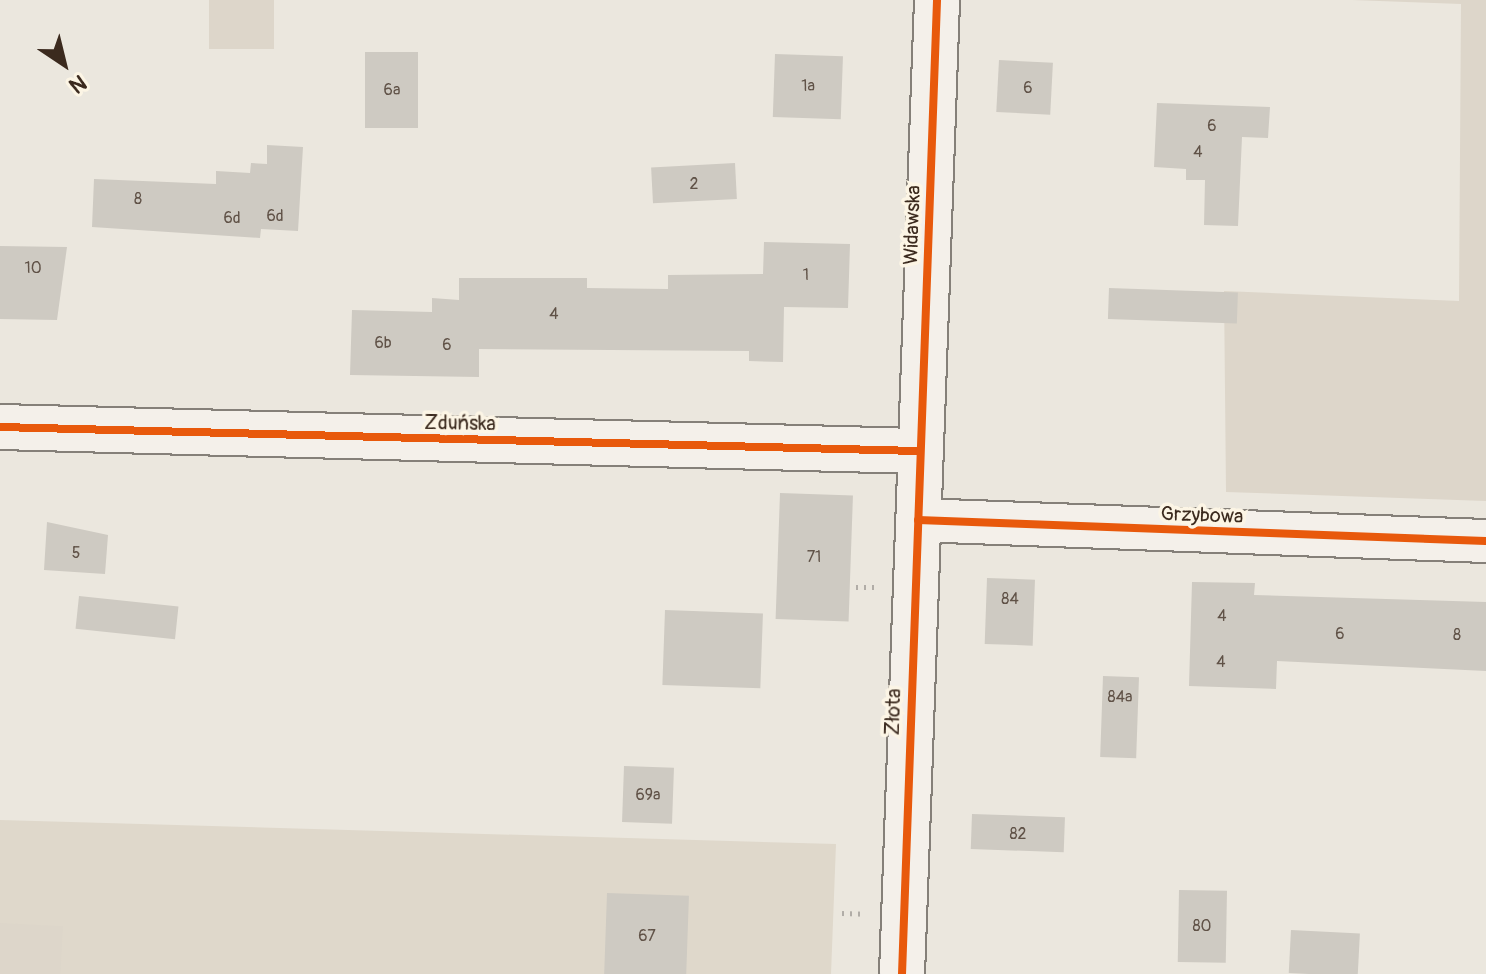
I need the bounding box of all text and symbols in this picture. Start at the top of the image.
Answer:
north arrow [24,24,104,104]
text: N [64,68,92,99]
house number: 1a [801,76,815,96]
house number: 6 [1023,78,1033,98]
house number: 6a [384,80,400,100]
house number: 6 [1207,116,1217,136]
house number: 4 [1193,142,1203,162]
house number: 2 [690,174,698,194]
street label: Widawska [899,185,925,265]
house number: 8 [134,189,142,209]
house number: 6d [266,206,284,226]
house number: 6d [223,208,241,228]
house number: 10 [24,258,42,278]
house number: 1 [803,265,809,285]
house number: 4 [549,304,559,324]
house number: 6b [374,333,392,353]
house number: 6 [442,335,452,355]
street label: Zduńska [424,410,496,436]
street label: Grzybowa [1160,502,1244,528]
house number: 5 [72,543,80,563]
house number: 71 [807,547,821,567]
house number: 84 [1001,589,1019,609]
house number: 4 [1217,606,1227,626]
house number: 6 [1335,624,1345,644]
house number: 8 [1453,625,1461,645]
house number: 4 [1216,652,1226,672]
house number: 84a [1108,687,1132,707]
street label: Złota [880,688,906,736]
house number: 69a [636,785,660,805]
house number: 82 [1009,824,1027,844]
house number: 80 [1193,916,1211,936]
house number: 67 [638,926,656,946]

